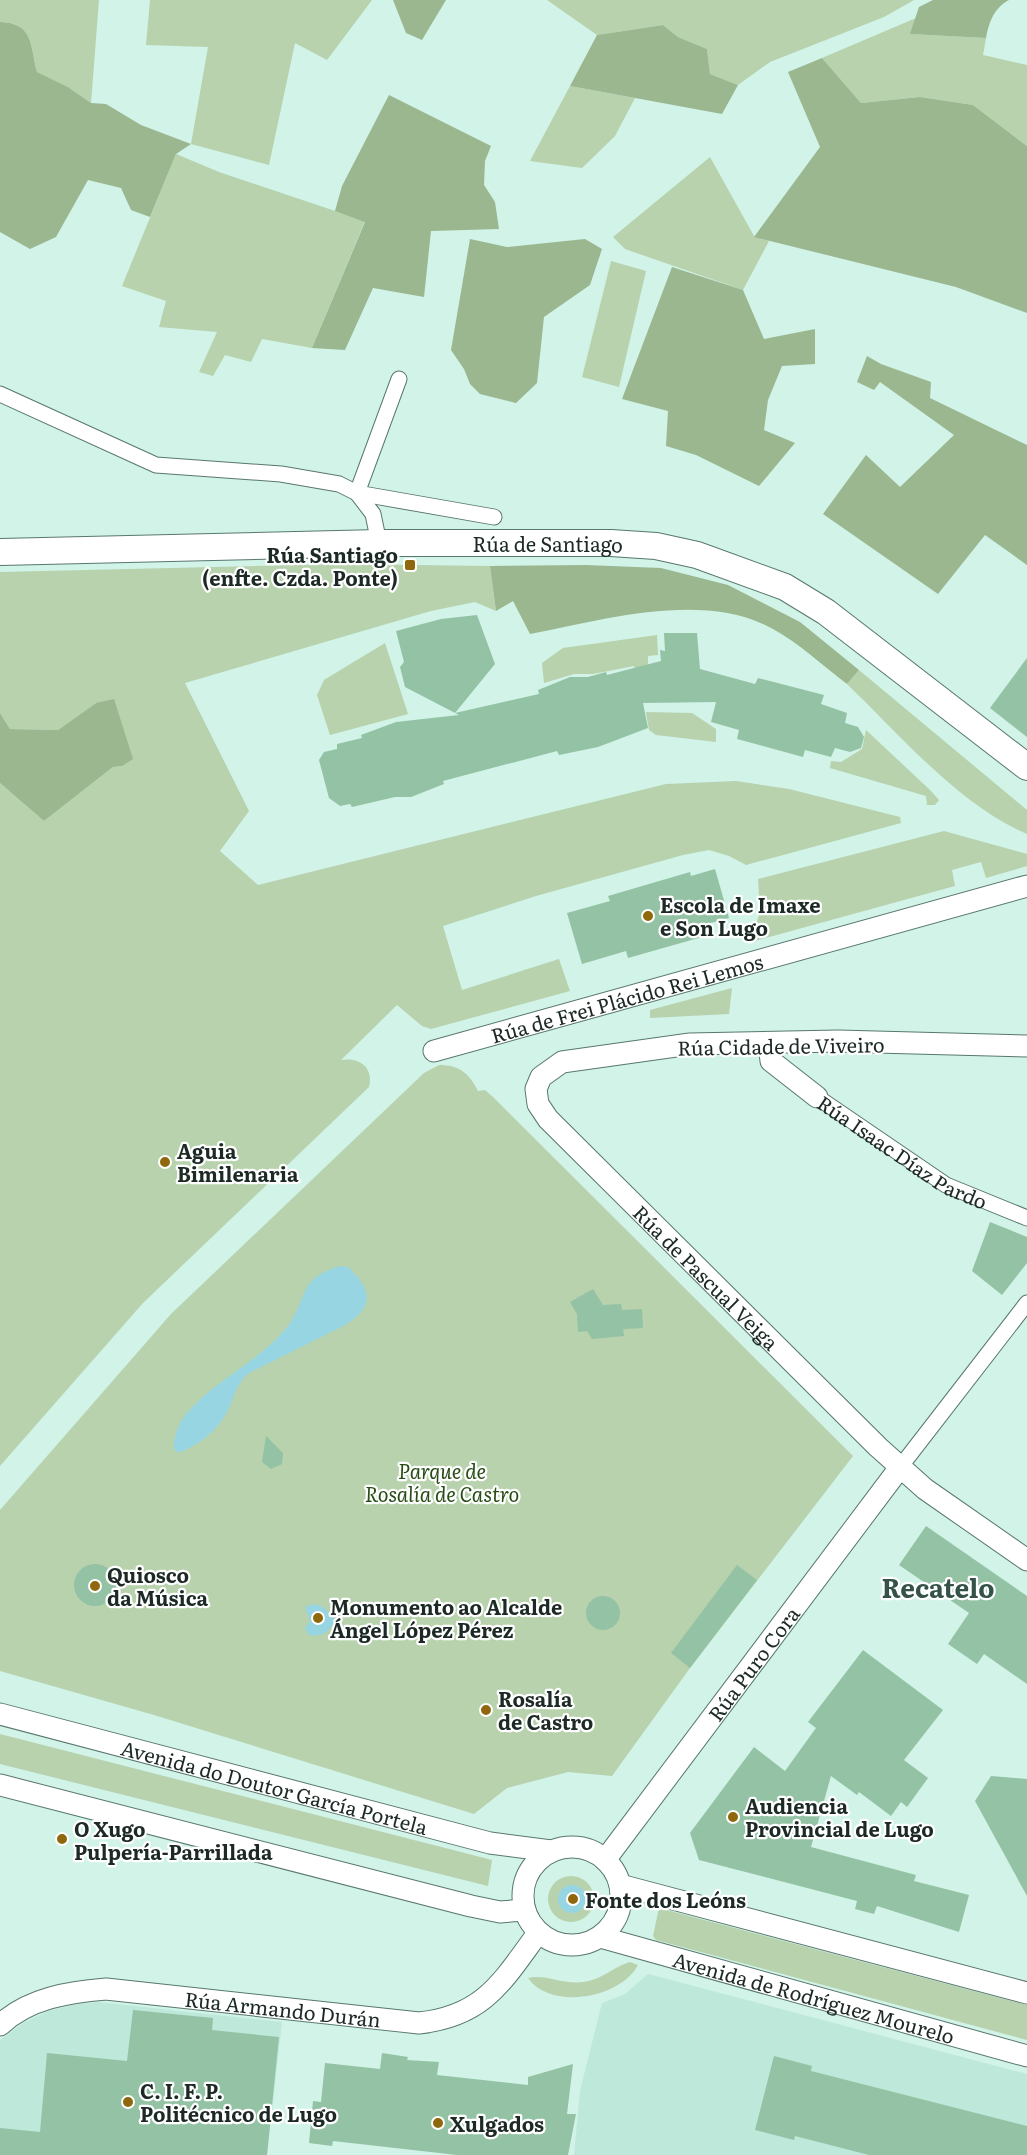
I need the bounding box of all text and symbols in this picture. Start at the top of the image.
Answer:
street label: Rúa de Santiago [473,528,624,559]
place label: Rúa Santiago (enfte. Czda. Ponte) [202,539,398,592]
marker: Rúa Santiago (enfte. Czda. Ponte) [403,558,417,572]
place label: Escola de Imaxe e Son Lugo [660,889,821,942]
marker: Escola de Imaxe e Son Lugo [641,909,655,923]
street label: Rúa de Frei Plácido Rei Lemos [487,945,766,1050]
street label: Rúa Cidade de Viveiro [677,1028,885,1062]
street label: Rúa Isaac Díaz Pardo [812,1087,992,1215]
place label: Aguia Bimilenaria [177,1135,299,1188]
marker: Aguia Bimilenaria [158,1155,172,1169]
street label: Rúa de Pascual Veiga [627,1197,787,1356]
park label: Parque de Rosalía de Castro [365,1455,519,1508]
place label: Quiosco da Música [107,1559,209,1612]
district label: Recatelo [881,1567,995,1606]
marker: Quiosco da Música [88,1579,102,1593]
place label: Monumento ao Alcalde Ángel López Pérez [330,1591,562,1644]
street label: Rúa Puro Cora [700,1600,806,1727]
marker: Monumento ao Alcalde Ángel López Pérez [311,1611,325,1625]
place label: Rosalía de Castro [498,1683,593,1736]
marker: Rosalía de Castro [479,1703,493,1717]
street label: Avenida do Doutor García Portela [118,1732,432,1841]
place label: Audiencia Provincial de Lugo [745,1790,934,1843]
marker: Audiencia Provincial de Lugo [726,1810,740,1824]
place label: O Xugo Pulpería-Parrillada [74,1813,273,1866]
marker: O Xugo Pulpería-Parrillada [55,1832,69,1846]
place label: Fonte dos Leóns [585,1884,746,1914]
marker: Fonte dos Leóns [566,1892,580,1906]
street label: Avenida de Rodríguez Mourelo [670,1943,958,2050]
street label: Rúa Armando Durán [183,1983,382,2034]
place label: C. I. F. P. Politécnico de Lugo [140,2075,337,2128]
marker: C. I. F. P. Politécnico de Lugo [121,2095,135,2109]
place label: Xulgados [450,2108,544,2138]
marker: Xulgados [431,2116,445,2130]

